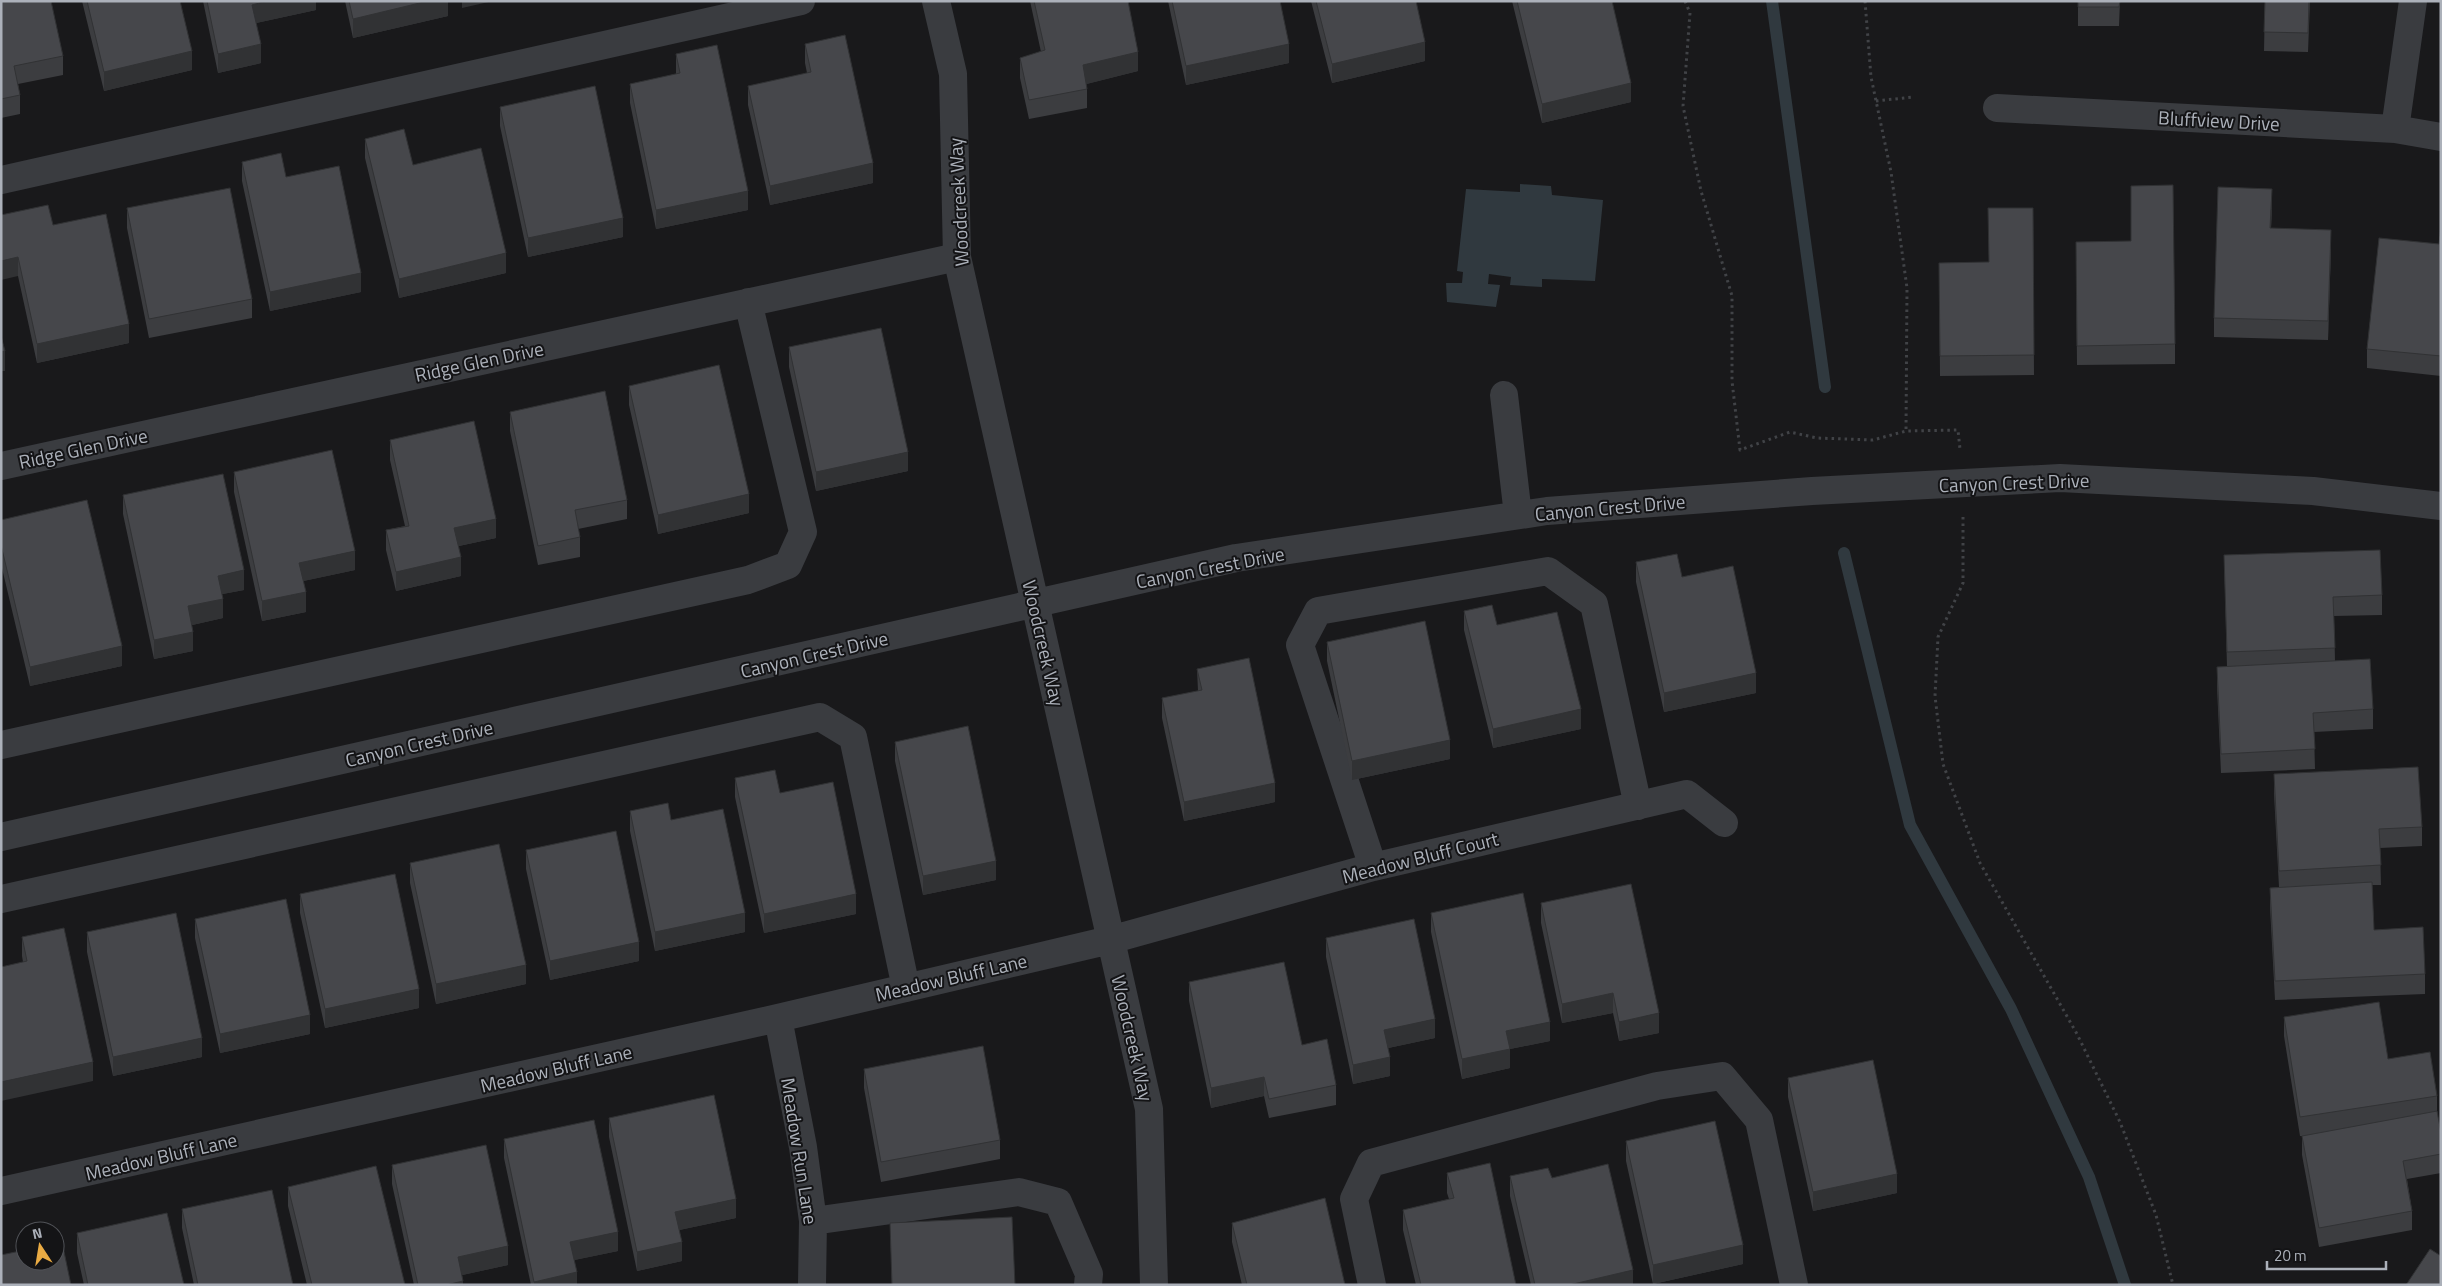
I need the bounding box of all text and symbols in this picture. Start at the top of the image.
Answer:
street label: Bluffview Drive [2157,102,2281,138]
street label: Woodcreek Way [940,137,976,267]
street label: Ridge Glen Drive [412,333,546,389]
street label: Ridge Glen Drive [16,420,150,476]
street label: Canyon Crest Drive [1938,465,2090,499]
street label: Canyon Crest Drive [1534,486,1686,528]
street label: Canyon Crest Drive [1133,538,1287,596]
street label: Woodcreek Way [1015,577,1073,709]
street label: Canyon Crest Drive [737,623,891,685]
street label: Canyon Crest Drive [342,712,496,774]
street label: Meadow Bluff Court [1339,823,1501,890]
street label: Meadow Bluff Lane [872,945,1030,1009]
street label: Woodcreek Way [1104,972,1162,1104]
street label: Meadow Bluff Lane [477,1036,635,1100]
street label: Meadow Run Lane [774,1076,826,1226]
street label: Meadow Bluff Lane [82,1124,240,1188]
north arrow [15,1221,65,1271]
text: N [30,1222,44,1244]
scale bar [2267,1238,2386,1270]
text: 20 m [2274,1244,2307,1267]

